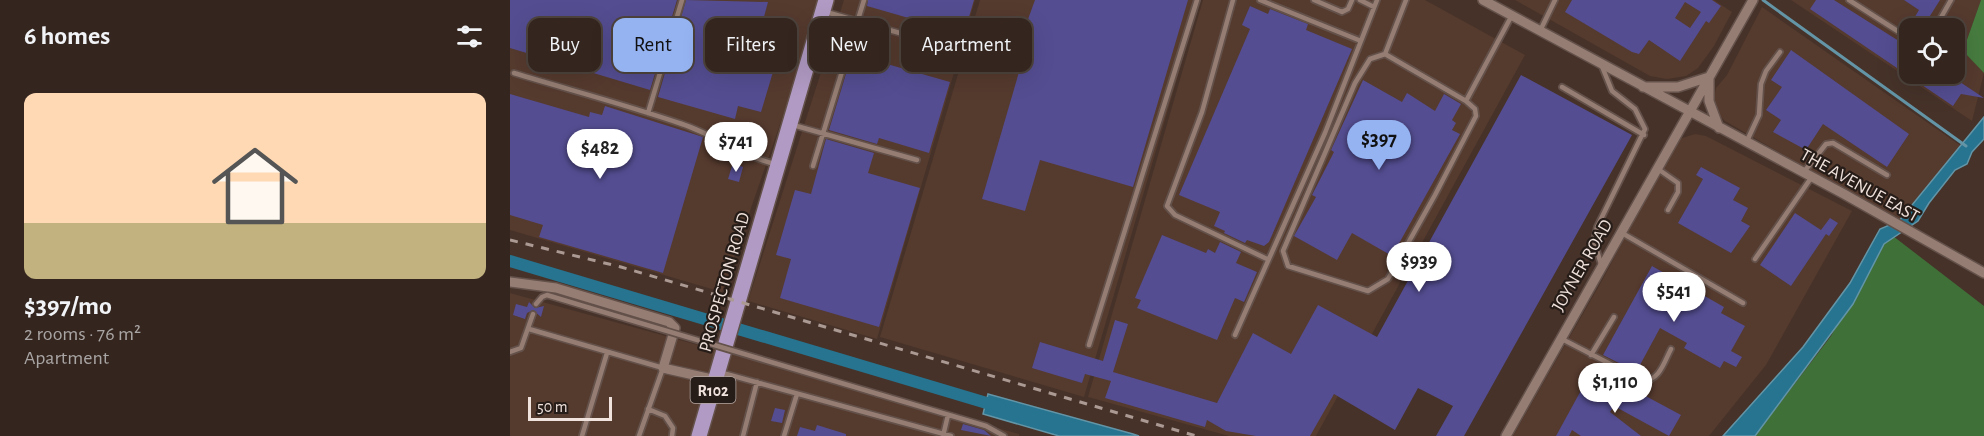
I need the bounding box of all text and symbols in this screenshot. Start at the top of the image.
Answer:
chip: Buy [528,18,601,72]
chip: Rent [613,18,693,72]
chip: Filters [705,18,797,72]
chip: New [809,18,889,72]
chip: Apartment [901,18,1032,72]
map controls [1899,18,1965,84]
button: locate [1899,18,1965,84]
icon: filters [453,20,486,53]
text: 6 homes [24,23,110,49]
pin: $397 [1343,120,1415,171]
pin: $741 [700,122,772,173]
pin: $482 [564,129,636,180]
text: $397 [1361,129,1397,149]
text: $741 [719,131,753,151]
icon: home [201,132,309,240]
text: $482 [581,138,619,158]
street label: THE AVENUE EAST [1797,146,1922,226]
street label: PROSPECTON ROAD [696,211,753,354]
street label: JOYNER ROAD [1549,217,1616,314]
pin: $939 [1383,242,1455,293]
text: $939 [1401,251,1437,271]
pin: $541 [1638,272,1710,323]
text: $541 [1657,281,1691,301]
text: $397/mo [24,293,112,319]
text: 2 rooms · 76 m² [24,324,141,344]
text: Apartment [24,348,109,368]
pin: $1,110 [1566,363,1664,414]
text: $1,110 [1592,372,1638,392]
road number: R102 [690,377,736,403]
scale bar [528,394,612,422]
text: 50 m [537,399,568,415]

